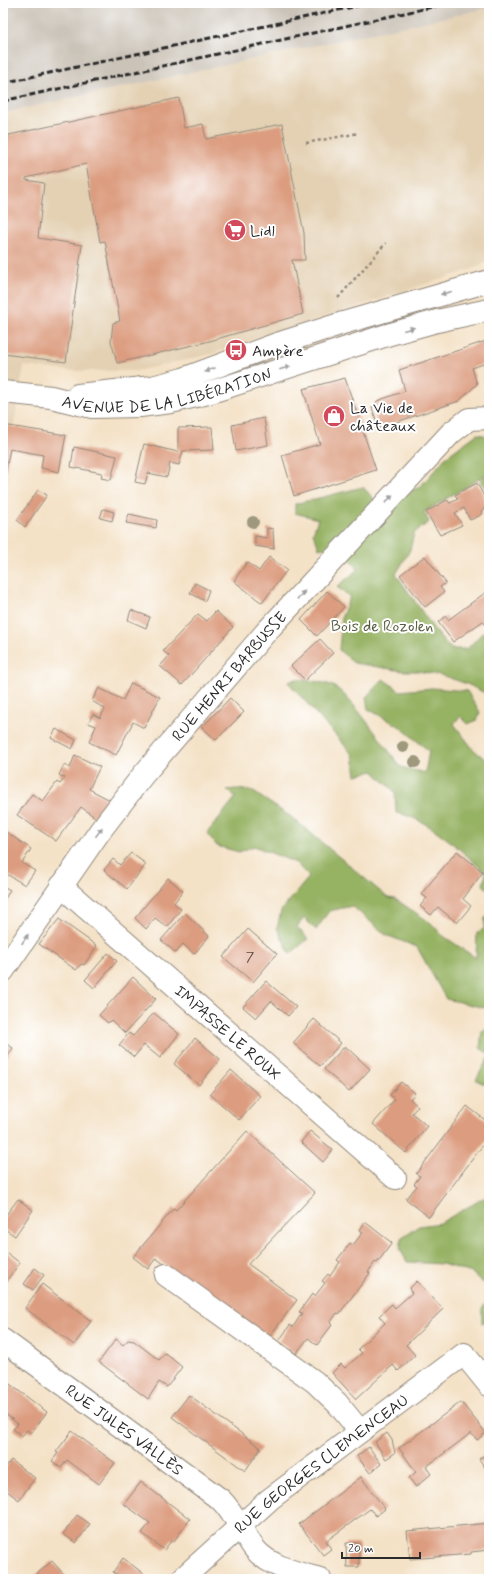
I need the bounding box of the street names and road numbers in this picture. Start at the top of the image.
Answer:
street label: AVENUE DE LA LIBÉRATION [60,364,275,419]
street label: RUE HENRI BARBUSSE [168,607,292,746]
street label: IMPASSE LE ROUX [169,981,285,1086]
street label: RUE JULES VALLÈS [61,1380,187,1481]
street label: RUE GEORGES CLEMENCEAU [230,1390,413,1539]

